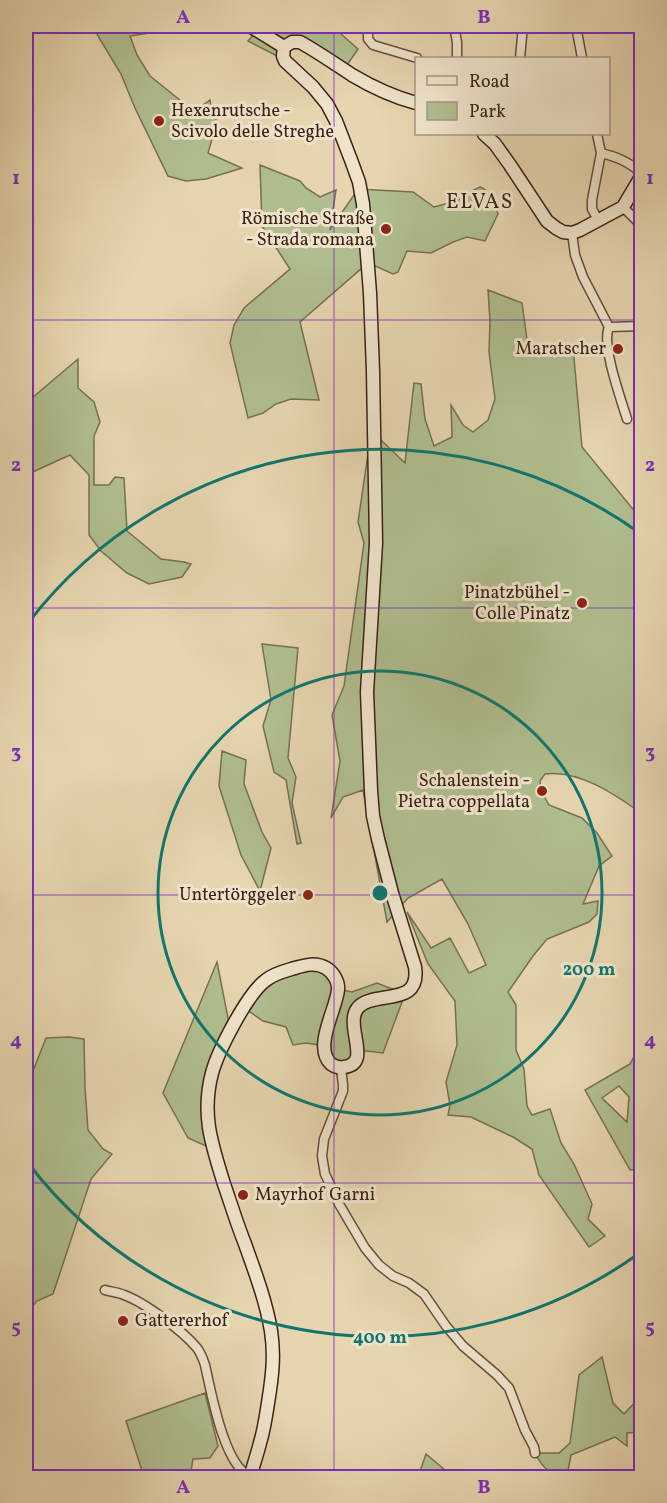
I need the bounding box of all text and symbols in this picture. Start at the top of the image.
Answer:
text: A [176,4,190,32]
text: B [477,4,491,32]
legend [415,57,610,135]
text: Road [469,70,510,95]
place label: Hexenrutsche - Scivolo delle Streghe [171,99,334,145]
text: Park [469,100,506,125]
marker: Hexenrutsche - Scivolo delle Streghe [152,114,166,128]
text: 1 [12,165,20,193]
text: 1 [646,165,654,193]
district label: ELVAS [446,188,514,217]
place label: Römische Straße - Strada romana [241,207,374,253]
marker: Römische Straße - Strada romana [379,222,393,236]
place label: Maratscher [516,337,606,362]
marker: Maratscher [611,342,625,356]
text: 2 [11,452,21,480]
text: 2 [645,452,655,480]
place label: Pinatzbühel - Colle Pinatz [464,581,570,627]
marker: Pinatzbühel - Colle Pinatz [575,596,589,610]
text: 3 [11,739,21,767]
text: 3 [645,739,655,767]
place label: Schalenstein - Pietra coppellata [398,769,530,815]
marker: Schalenstein - Pietra coppellata [535,784,549,798]
place label: Untertörggeler [179,883,296,908]
centre of rings [370,883,390,903]
marker: Untertörggeler [301,888,315,902]
text: 200 m [563,958,615,983]
text: 4 [10,1027,22,1055]
text: 4 [644,1027,656,1055]
place label: Mayrhof Garni [255,1183,375,1208]
marker: Mayrhof Garni [236,1188,250,1202]
place label: Gattererhof [135,1309,230,1334]
text: 5 [11,1314,21,1342]
marker: Gattererhof [116,1314,130,1328]
text: 5 [645,1314,655,1342]
text: 400 m [353,1326,407,1351]
text: A [176,1474,190,1502]
text: B [477,1474,491,1502]

